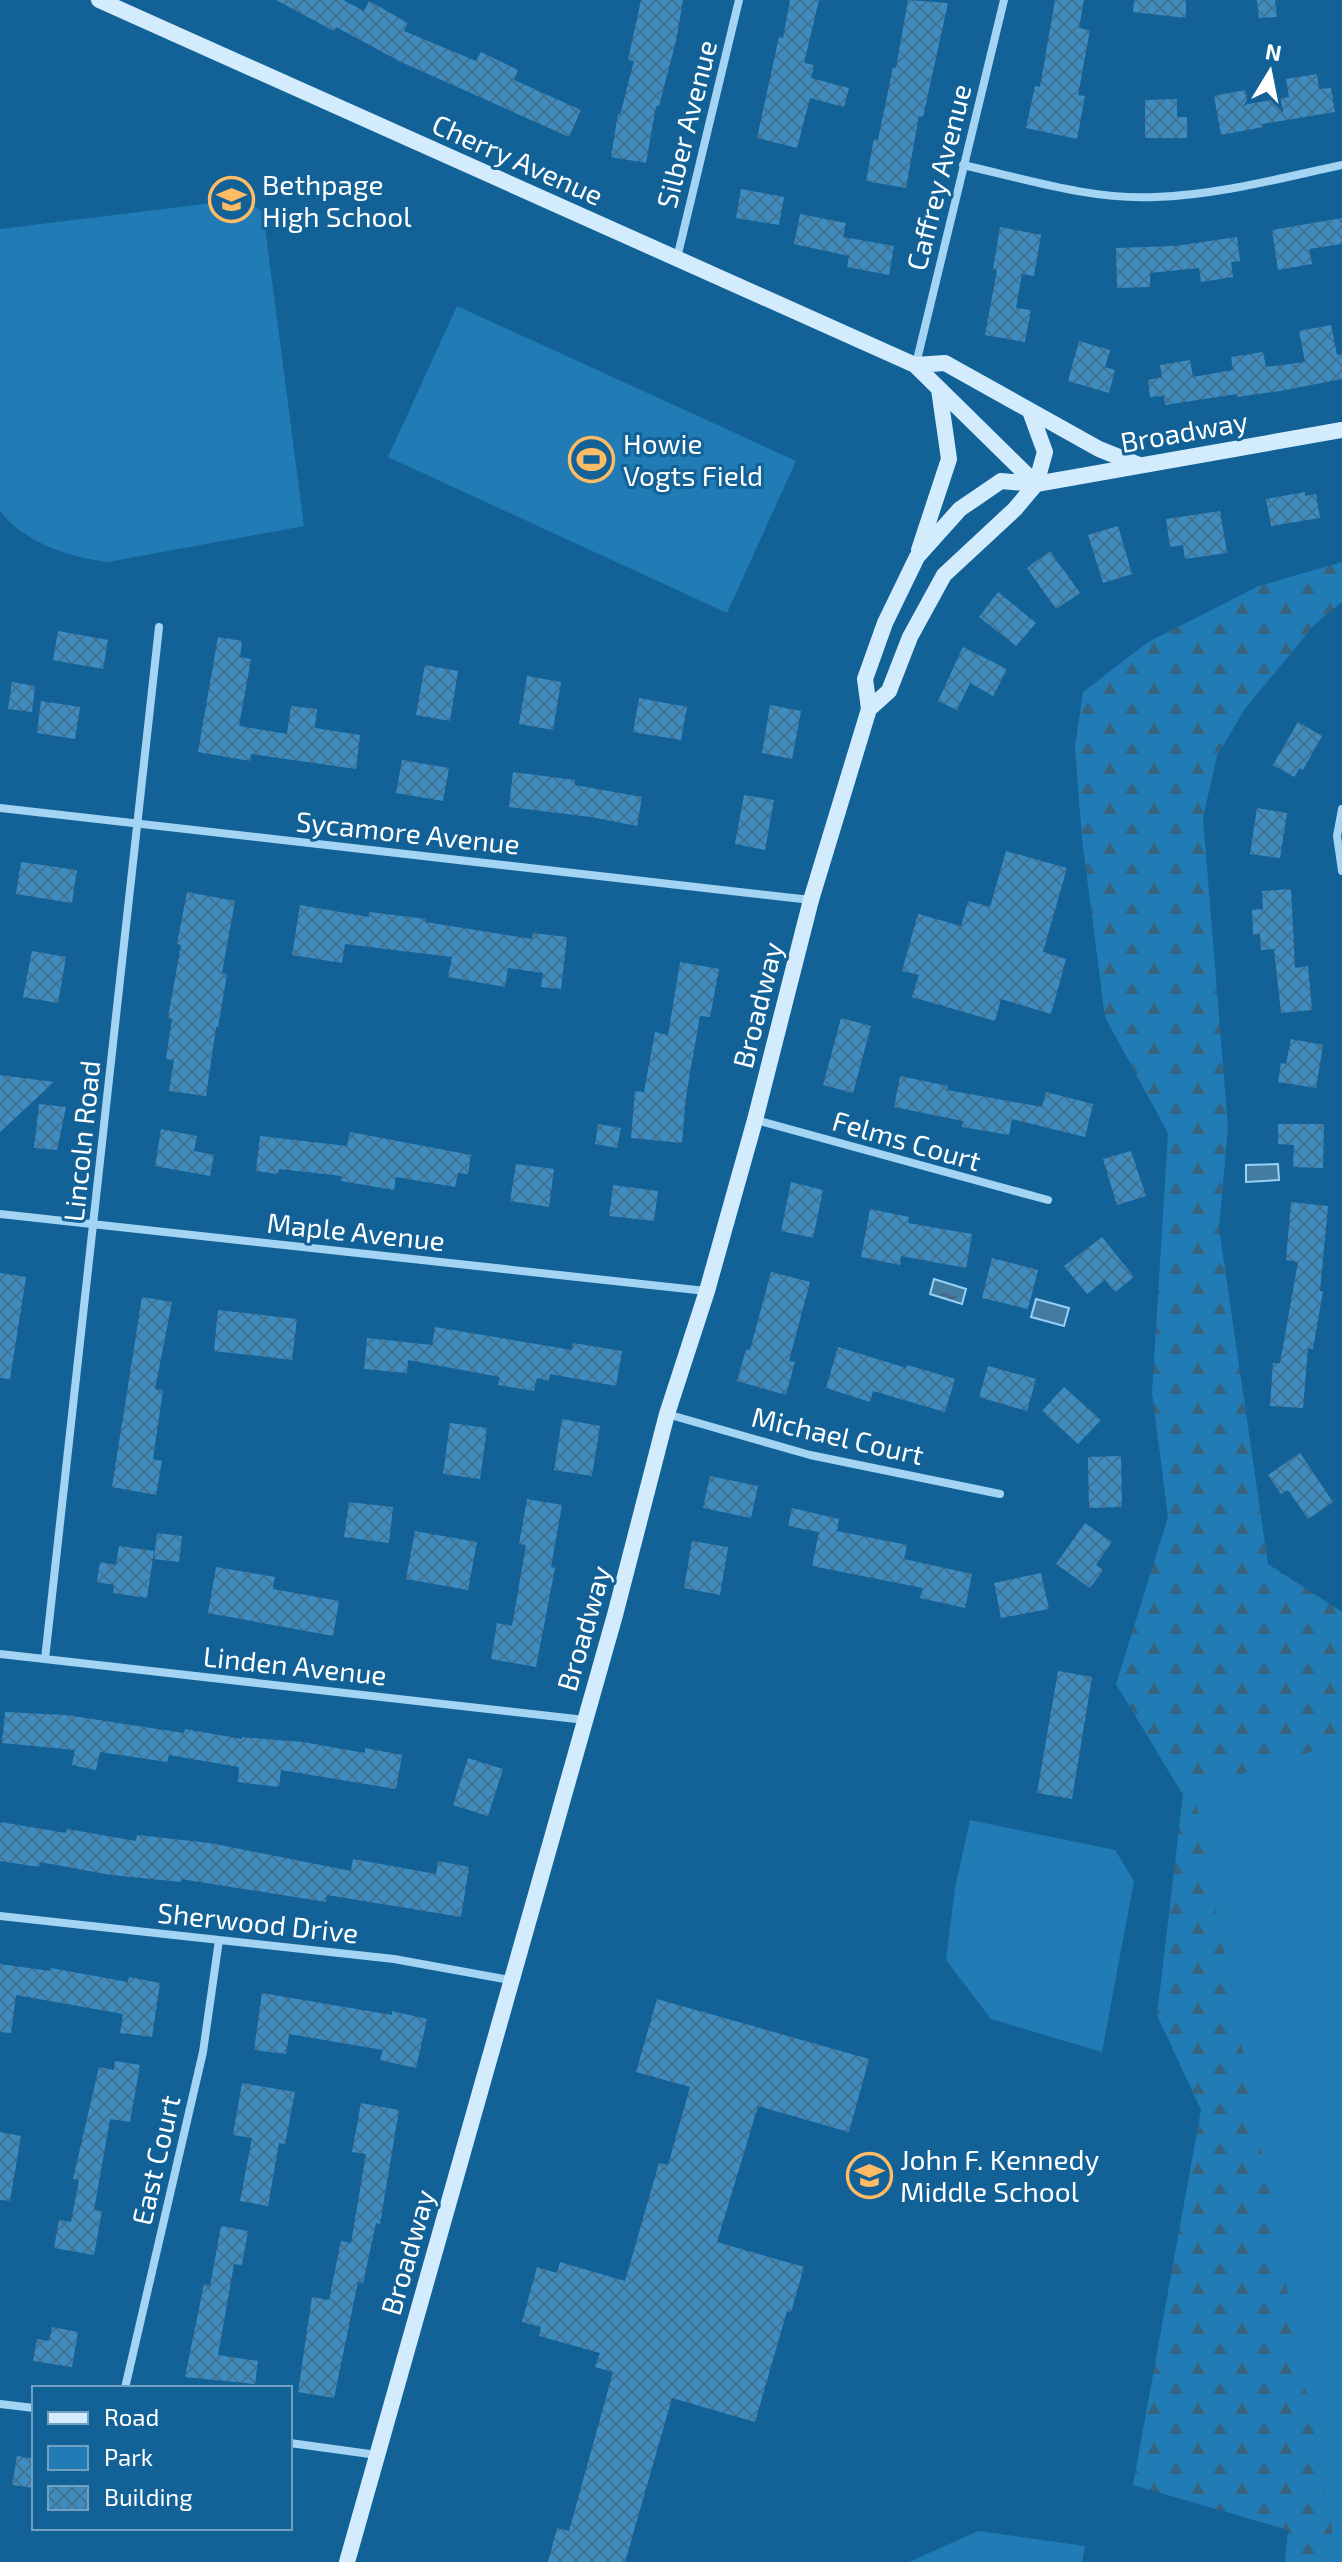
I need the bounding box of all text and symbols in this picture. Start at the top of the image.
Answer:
north arrow [1230,32,1310,112]
street label: Silber Avenue [649,36,723,212]
text: N [1264,37,1284,66]
street label: Caffrey Avenue [898,80,978,274]
street label: Cherry Avenue [427,106,609,212]
place label: Bethpage High School [262,167,412,233]
school or university icon: Bethpage High School [207,176,255,224]
street label: Broadway [1118,403,1251,459]
place label: Howie Vogts Field [623,426,763,492]
sports icon: Howie Vogts Field [568,435,616,483]
street label: Sycamore Avenue [294,803,522,861]
street label: Broadway [725,938,789,1072]
street label: Lincoln Road [56,1059,106,1223]
street label: Felms Court [829,1103,985,1177]
street label: Maple Avenue [265,1205,447,1257]
street label: Michael Court [749,1399,927,1471]
street label: Broadway [549,1561,617,1695]
street label: Linden Avenue [202,1638,388,1692]
street label: Sherwood Drive [156,1895,360,1949]
street label: East Court [124,2092,186,2228]
place label: John F. Kennedy Middle School [900,2142,1100,2208]
school or university icon: John F. Kennedy Middle School [845,2151,893,2199]
street label: Broadway [373,2185,441,2319]
legend [32,2386,292,2530]
text: Road [104,2402,159,2431]
text: Park [104,2442,153,2471]
text: Building [104,2482,193,2511]

